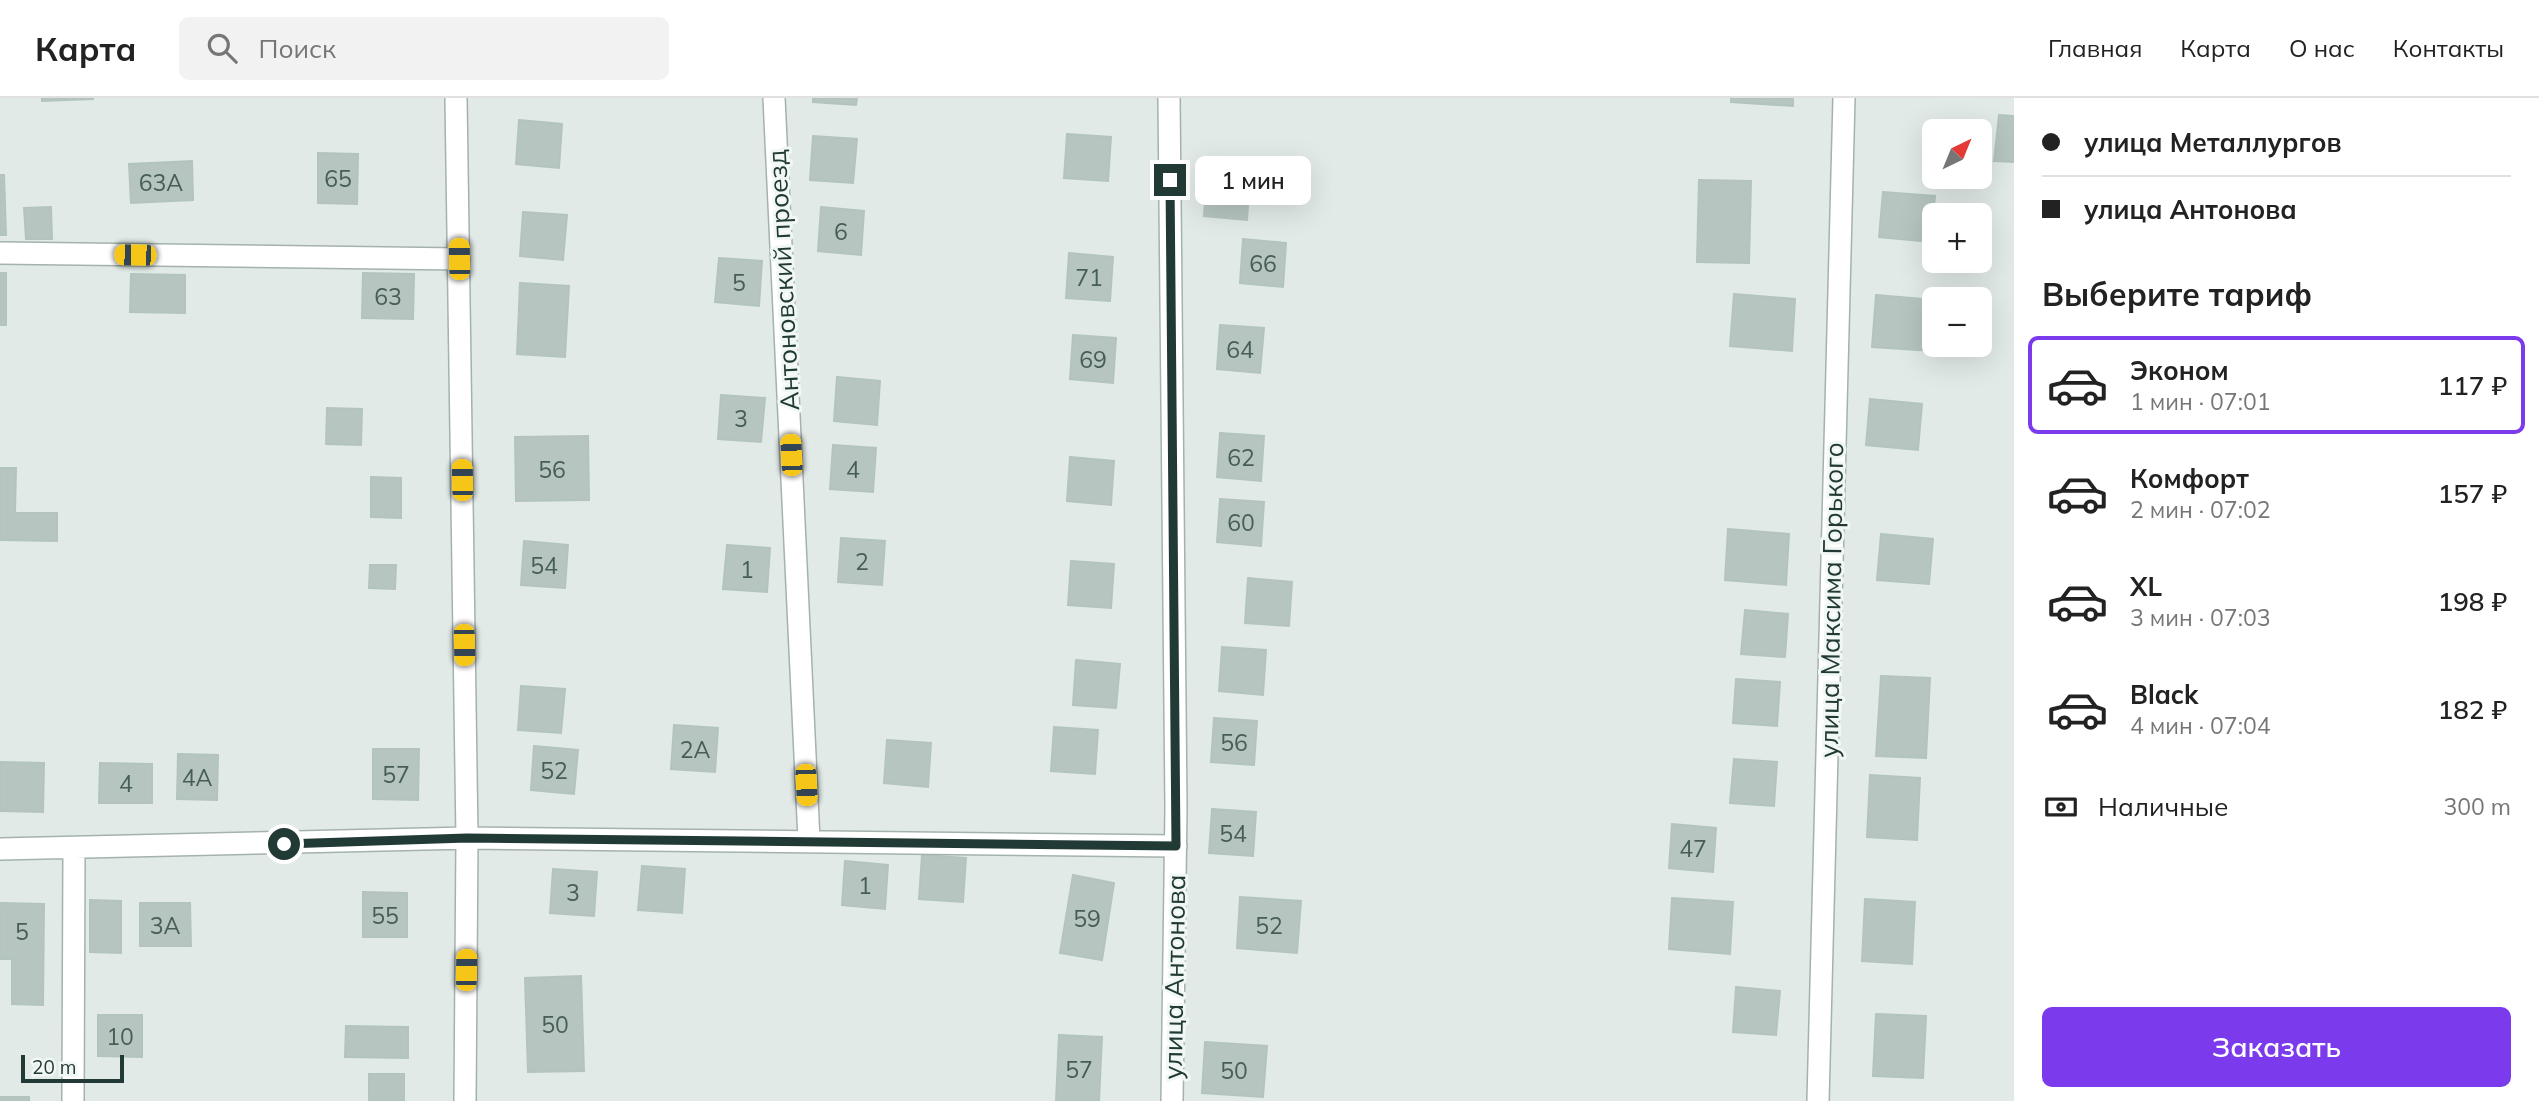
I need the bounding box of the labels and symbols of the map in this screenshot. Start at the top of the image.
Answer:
north arrow [1922,119,1992,189]
street label: Антоновский проезд [760,148,806,412]
callout: 1 мин [1194,155,1310,204]
house number: 65 [324,164,352,193]
route end [1154,164,1186,196]
house number: 63А [139,168,183,197]
house number: 6 [834,217,848,246]
car [449,238,470,280]
car [114,244,157,266]
house number: 66 [1249,249,1277,278]
house number: 71 [1075,263,1103,292]
house number: 5 [732,268,746,297]
house number: 63 [374,282,402,311]
house number: 64 [1226,335,1254,364]
house number: 69 [1079,345,1107,374]
house number: 3 [734,404,748,433]
car [780,433,803,477]
street label: улица Максима Горького [1812,442,1850,758]
house number: 62 [1227,443,1255,472]
house number: 56 [538,455,566,484]
house number: 4 [846,455,860,484]
car [452,459,473,501]
house number: 60 [1227,508,1255,537]
house number: 2 [855,547,869,576]
house number: 54 [530,551,558,580]
house number: 1 [740,555,754,584]
car [454,624,475,666]
house number: 56 [1220,728,1248,757]
house number: 2А [680,735,710,764]
house number: 52 [540,756,568,785]
house number: 57 [382,760,410,789]
house number: 4А [182,763,212,792]
car [795,763,818,807]
house number: 4 [119,769,133,798]
house number: 54 [1219,819,1247,848]
route start [268,828,300,860]
house number: 47 [1679,834,1707,863]
house number: 1 [858,871,872,900]
street label: улица Антонова [1156,874,1192,1080]
house number: 3 [566,878,580,907]
house number: 55 [371,901,399,930]
house number: 59 [1073,904,1101,933]
house number: 3А [150,911,180,940]
house number: 52 [1255,911,1283,940]
house number: 5 [15,917,29,946]
car [456,949,477,991]
house number: 50 [541,1010,569,1039]
house number: 10 [106,1022,134,1051]
scale bar [21,1052,124,1084]
house number: 57 [1065,1055,1093,1084]
house number: 50 [1220,1056,1248,1085]

